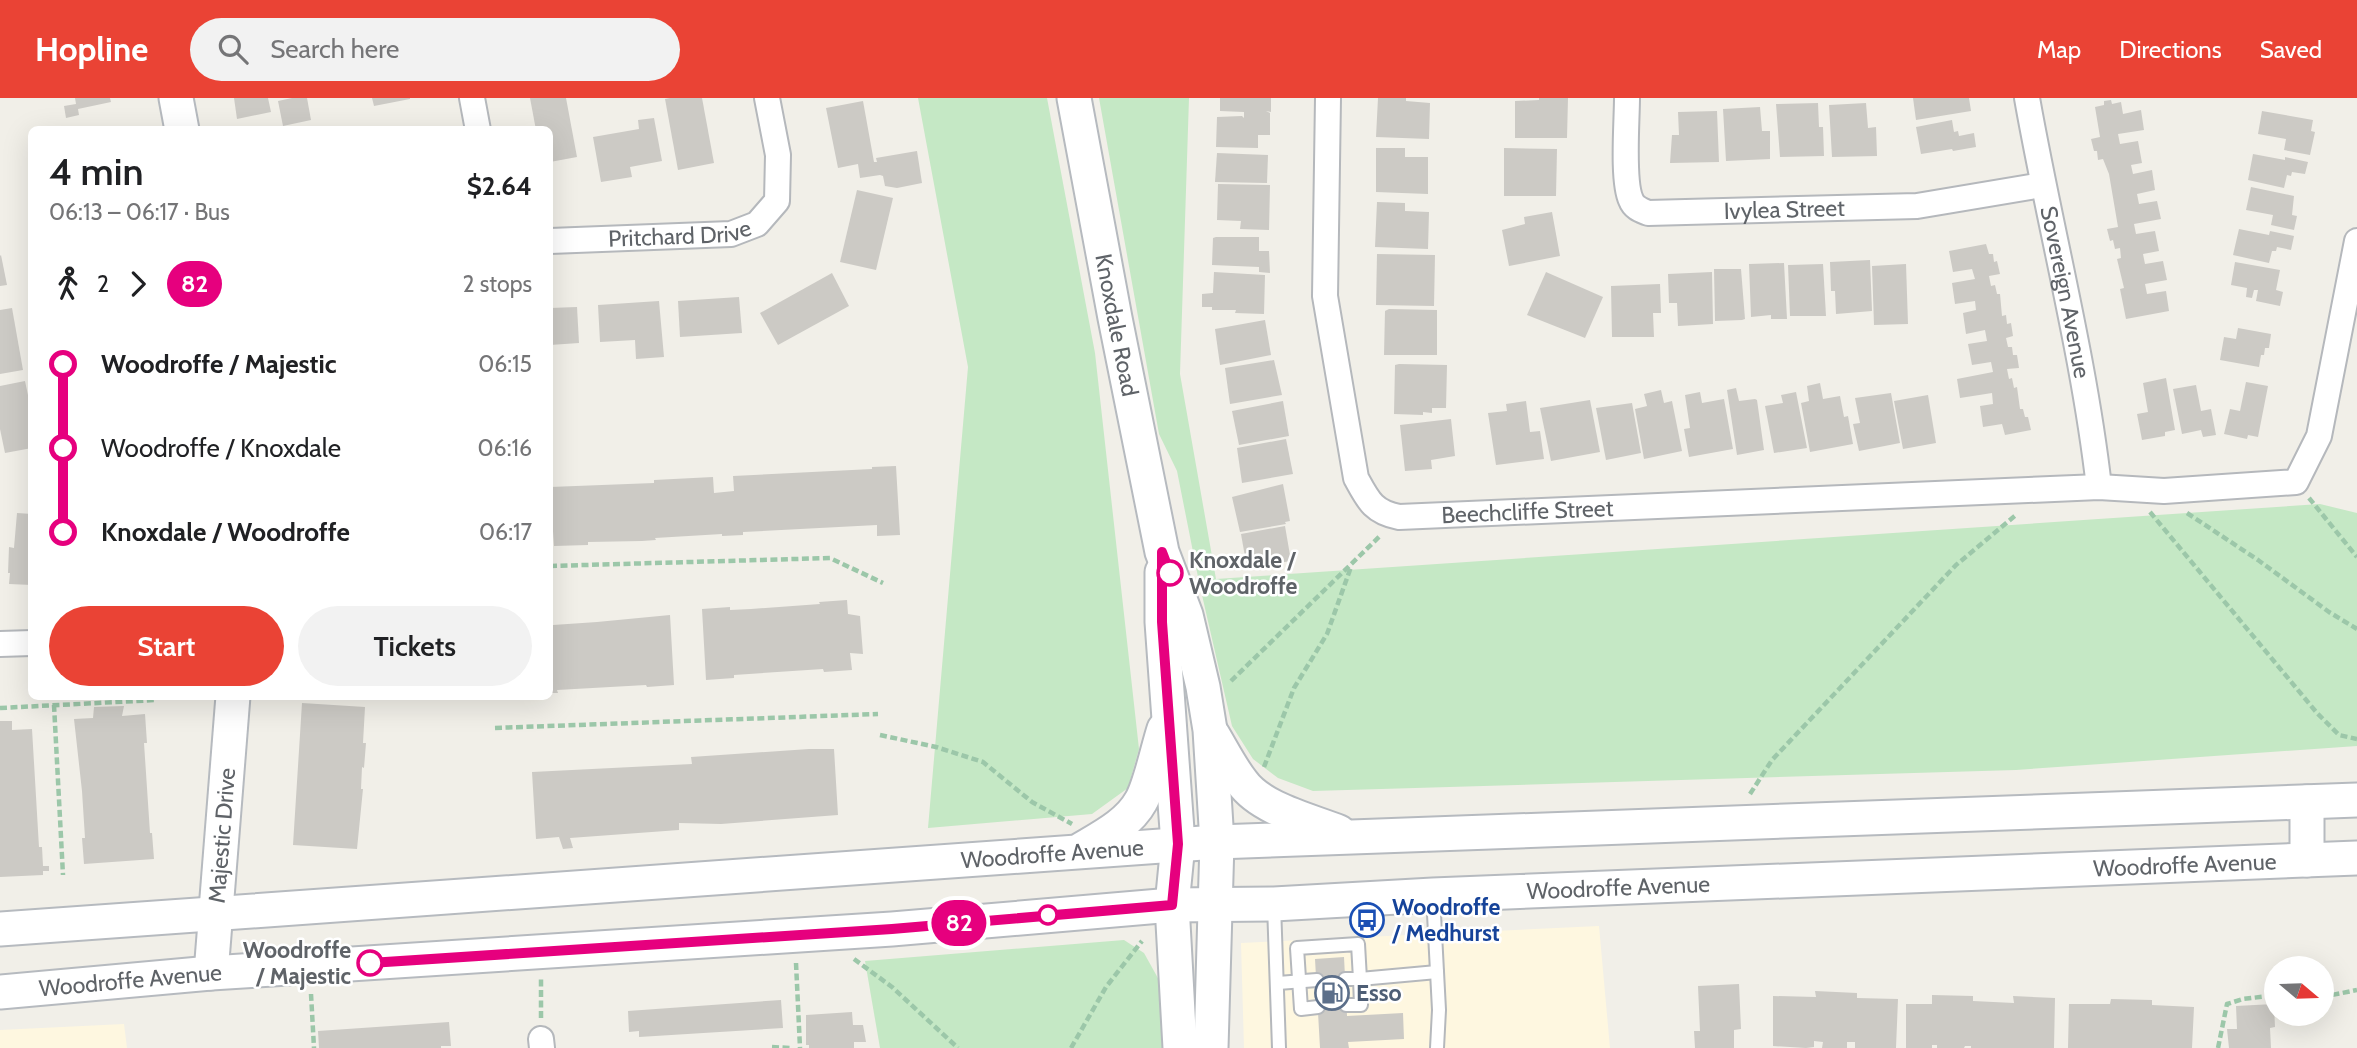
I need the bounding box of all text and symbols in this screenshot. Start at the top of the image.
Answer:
search box [190,18,680,81]
text: Hopline [35,29,148,69]
icon: search [214,30,252,68]
text: Search here [270,33,399,65]
text: Map [2037,35,2081,64]
text: Directions [2119,35,2222,64]
text: Saved [2260,35,2322,64]
text: 4 min [49,148,144,195]
text: $2.64 [467,170,532,202]
street label: Ivylea Street [1723,194,1845,225]
text: 06:13 – 06:17 · Bus [49,198,230,226]
street label: Sovereign Avenue [2034,204,2096,381]
street label: Pritchard Drive [608,213,755,253]
street label: Knoxdale Road [1089,251,1144,399]
icon: walk [49,265,87,303]
icon: forward [119,265,157,303]
text: 82 [181,269,208,298]
text: 2 [97,270,109,298]
text: 2 stops [463,270,532,298]
text: Woodroffe / Majestic [101,348,337,380]
text: 06:15 [478,350,532,378]
text: Woodroffe / Knoxdale [101,432,341,464]
text: 06:16 [478,434,532,462]
street label: Beechcliffe Street [1441,494,1614,529]
text: Knoxdale / Woodroffe [101,516,350,548]
text: 06:17 [479,518,532,546]
place label: Knoxdale / Woodroffe [1189,546,1297,600]
marker: Knoxdale / Woodroffe [1157,560,1183,586]
button: Start [49,606,284,686]
button: Tickets [298,606,532,686]
street label: Majestic Drive [203,766,241,904]
street label: Woodroffe Avenue [960,833,1145,874]
street label: Woodroffe Avenue [2093,847,2277,883]
street label: Woodroffe Avenue [1526,870,1711,905]
place label: Woodroffe / Medhurst [1391,893,1500,947]
line badge: 82 [928,900,990,946]
bus stop icon: Woodroffe / Medhurst [1348,901,1386,939]
unlabelled marker [1038,905,1058,925]
text: 82 [945,908,973,937]
place label: Woodroffe / Majestic [243,936,351,990]
marker: Woodroffe / Majestic [357,950,383,976]
north arrow [2264,956,2334,1026]
map controls [2264,956,2334,1026]
street label: Woodroffe Avenue [38,958,223,1002]
fuel station icon: Esso [1313,974,1351,1012]
place label: Esso [1356,979,1402,1007]

